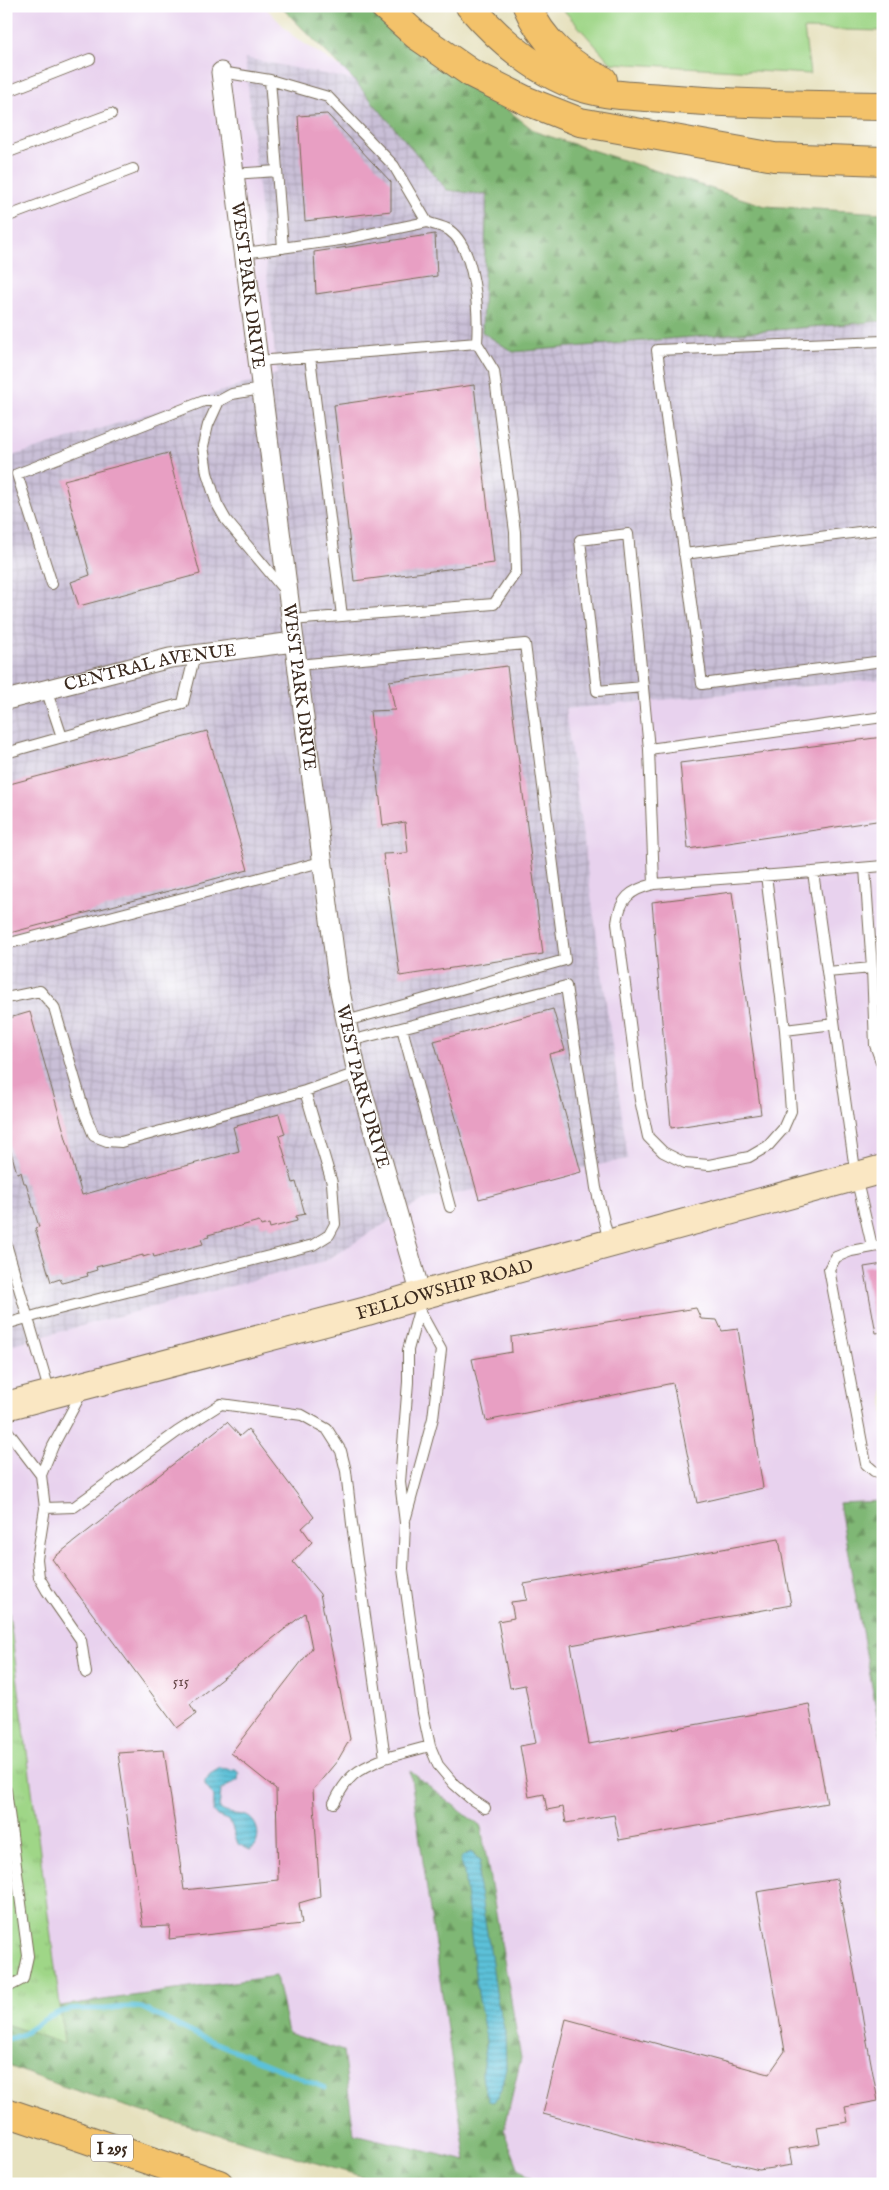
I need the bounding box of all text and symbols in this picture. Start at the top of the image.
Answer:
street label: WEST PARK DRIVE [225,200,269,370]
street label: WEST PARK DRIVE [276,602,321,772]
street label: CENTRAL AVENUE [62,640,238,698]
street label: WEST PARK DRIVE [330,1003,394,1172]
street label: FELLOWSHIP ROAD [354,1255,536,1326]
house number: 515 [173,1672,190,1691]
road number: I 295 [91,2134,133,2162]

